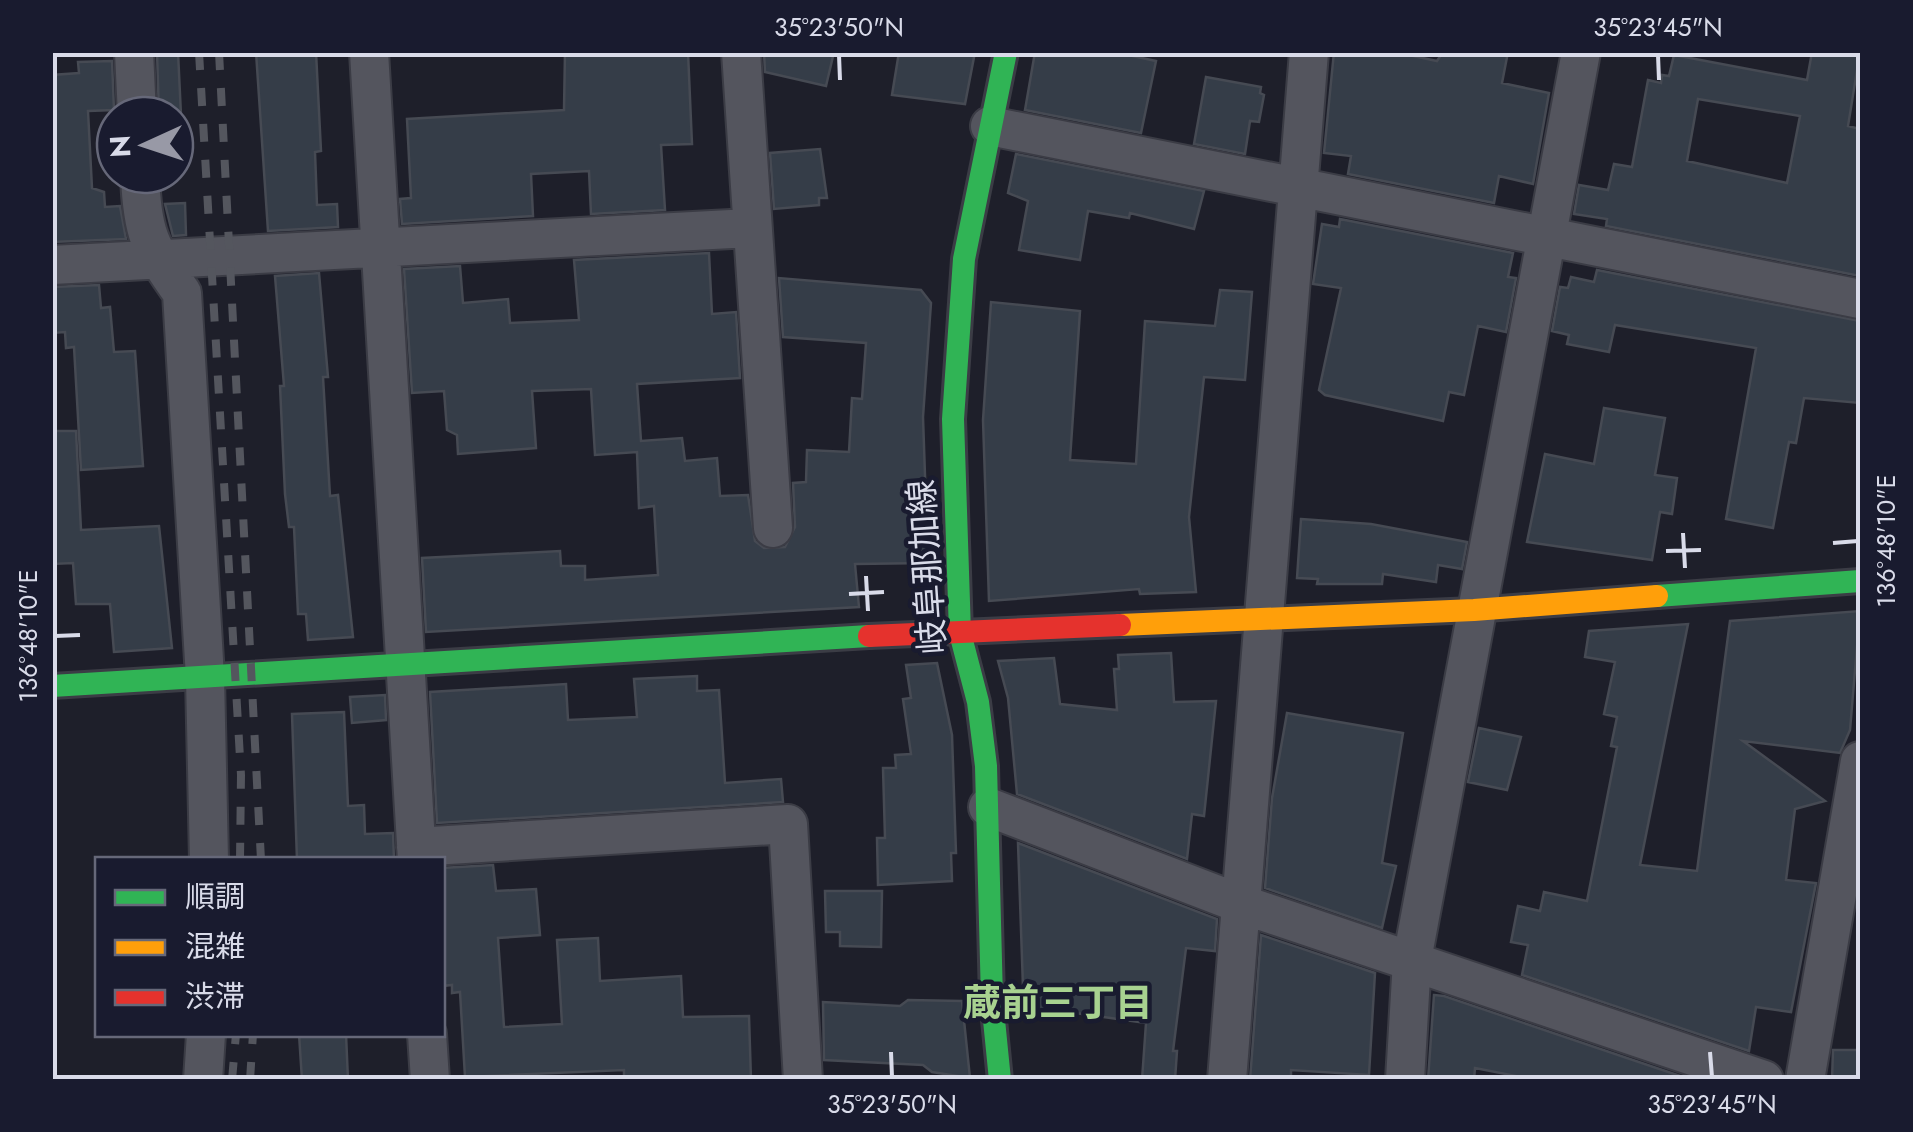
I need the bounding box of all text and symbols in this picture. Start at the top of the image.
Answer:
text: 35°23'50"N [774,9,904,45]
text: 35°23'45"N [1593,9,1723,45]
north arrow [95,95,195,195]
text: N [99,134,142,158]
text: 136°48'10"E [1868,474,1904,608]
street label: 岐阜那加線 [896,478,958,656]
text: 136°48'10"E [10,569,46,703]
legend [95,857,445,1037]
text: 順調 [185,875,245,918]
text: 混雑 [185,925,245,968]
text: 渋滞 [185,975,245,1018]
district label: 蔵前三丁目 [963,975,1153,1030]
text: 35°23'50"N [827,1086,957,1122]
text: 35°23'45"N [1647,1086,1777,1122]

